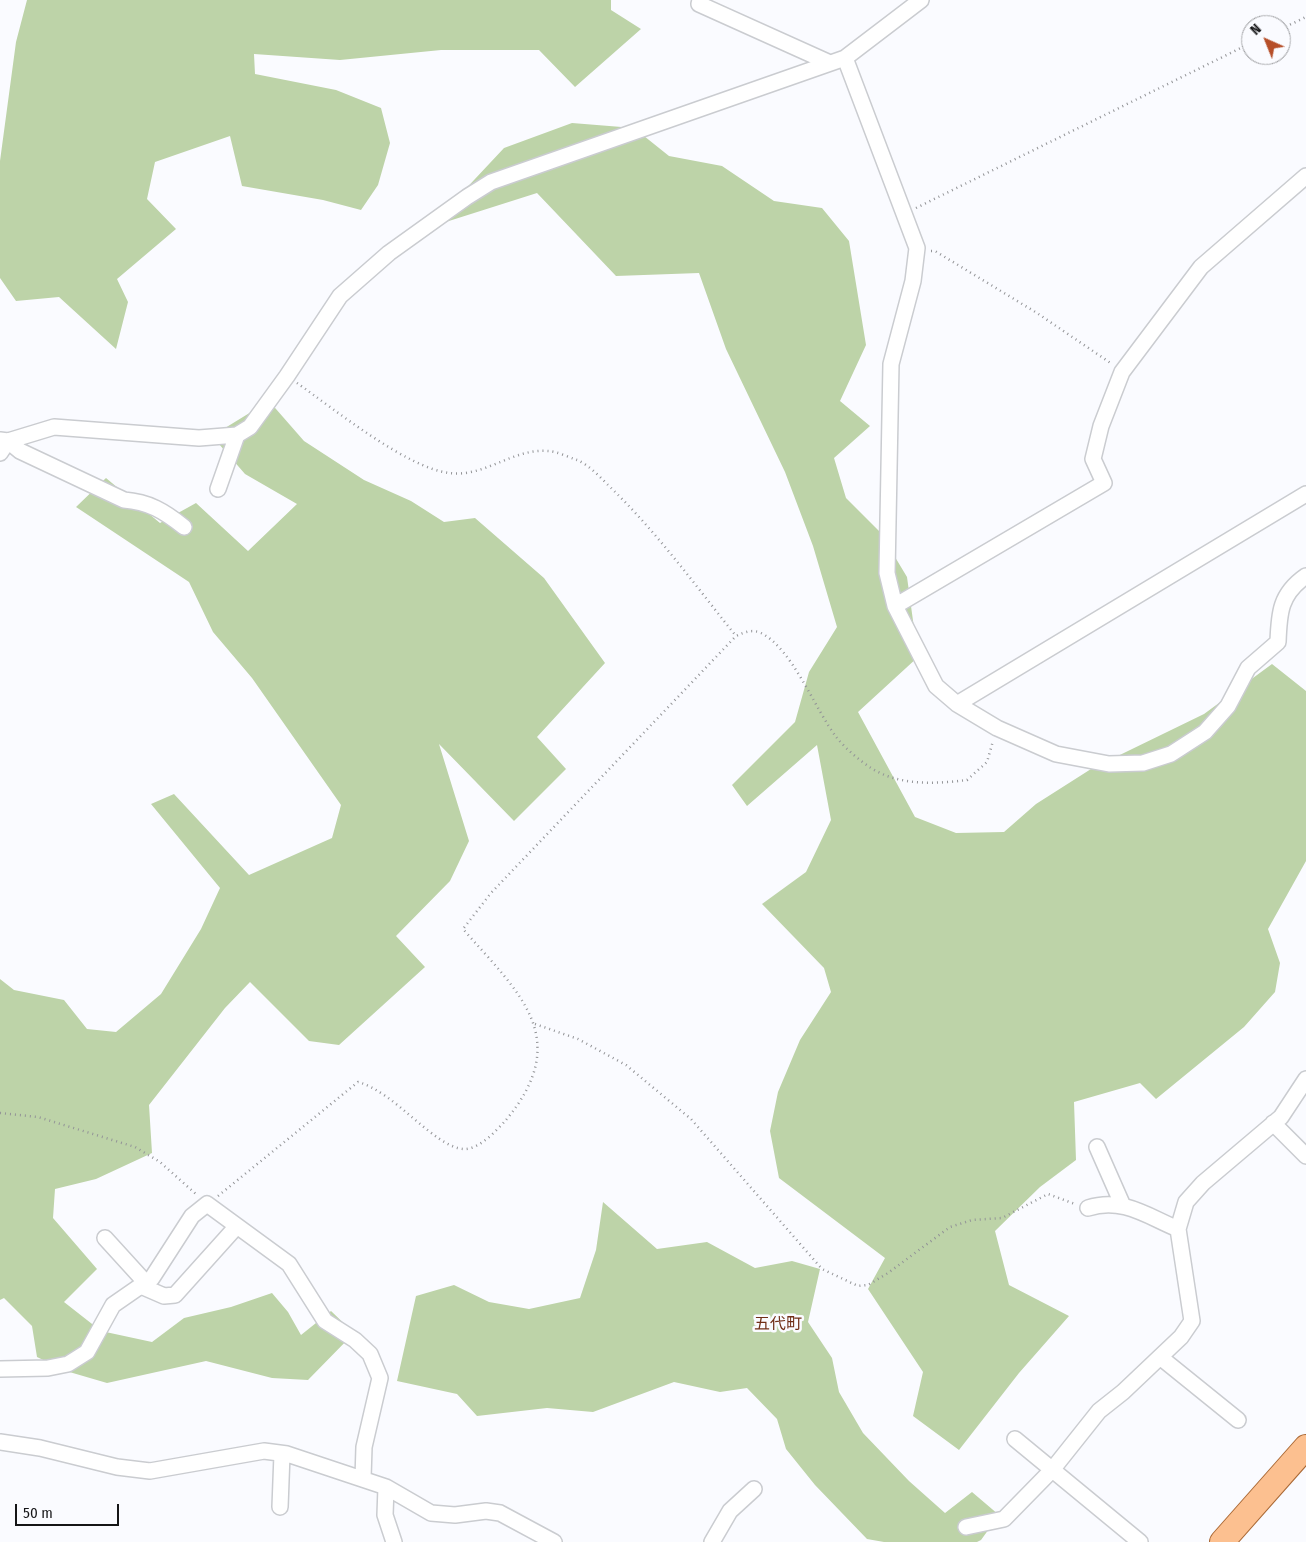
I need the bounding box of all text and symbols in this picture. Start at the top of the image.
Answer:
north arrow [1241,15,1291,65]
text: N [1247,21,1265,39]
district label: 五代町 [754,1315,802,1335]
scale bar [18,1494,121,1526]
text: 50 m [23,1504,53,1522]

